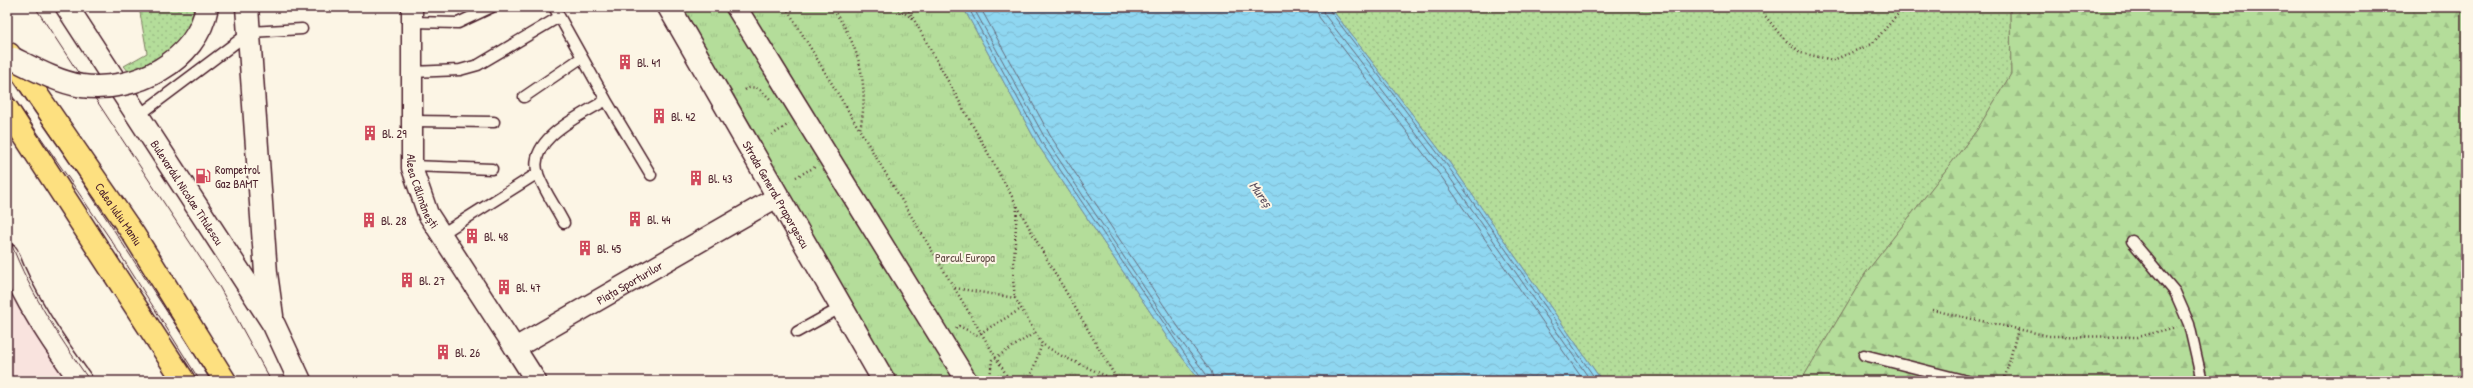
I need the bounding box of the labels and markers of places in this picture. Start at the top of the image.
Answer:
building icon: Bl. 41 [616,53,634,71]
place label: Bl. 41 [637,54,660,71]
building icon: Bl. 42 [650,107,668,125]
place label: Bl. 42 [671,108,696,125]
building icon: Bl. 29 [361,124,379,142]
place label: Bl. 29 [382,125,407,142]
place label: Rompetrol Gaz BAMT [215,161,261,192]
fuel station icon: Rompetrol Gaz BAMT [194,167,212,185]
building icon: Bl. 43 [687,169,705,187]
place label: Bl. 43 [708,170,732,187]
building icon: Bl. 44 [626,210,644,228]
building icon: Bl. 28 [360,211,378,229]
place label: Bl. 44 [647,211,671,228]
place label: Bl. 28 [381,212,406,229]
building icon: Bl. 48 [463,227,481,245]
place label: Bl. 48 [484,228,508,245]
building icon: Bl. 45 [576,239,594,257]
place label: Bl. 45 [597,240,621,257]
building icon: Bl. 27 [398,271,416,289]
place label: Bl. 27 [419,272,445,289]
building icon: Bl. 47 [495,278,513,296]
place label: Bl. 47 [516,279,541,296]
building icon: Bl. 26 [434,343,452,361]
place label: Bl. 26 [455,344,480,361]

